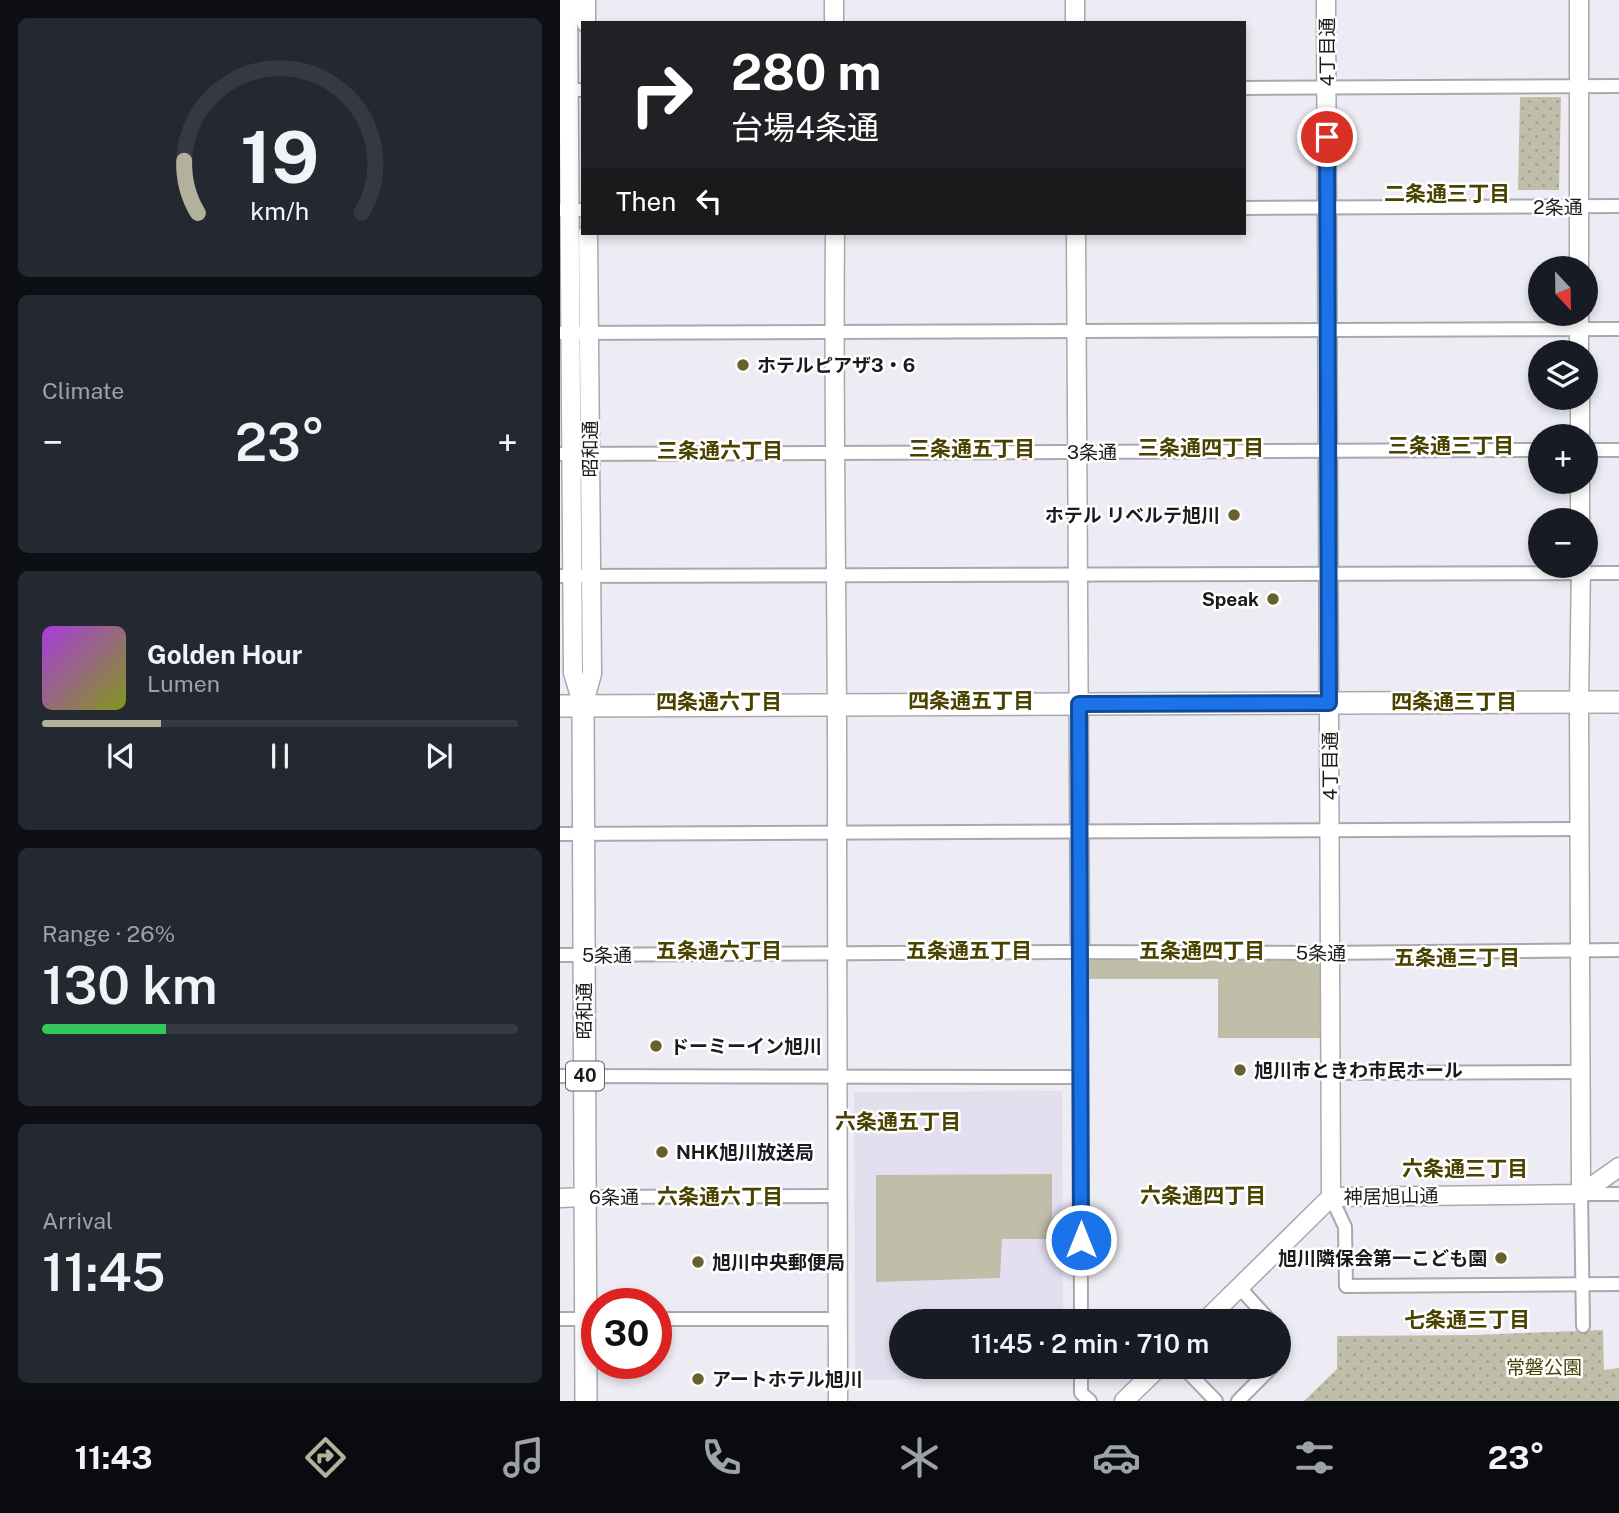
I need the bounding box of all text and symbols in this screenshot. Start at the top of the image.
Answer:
street label: 4丁目通 [1316,18,1338,86]
text: 280 m [731,43,881,101]
icon: right [616,49,707,140]
pin [1297,107,1357,167]
text: 台場4条通 [731,109,879,146]
text: 19 [240,115,320,200]
icon: arrive [1308,118,1346,156]
district label: 二条通三丁目 [1384,181,1510,206]
icon: left [690,182,728,220]
text: Then [616,186,676,217]
text: km/h [251,196,309,226]
street label: 2条通 [1533,196,1583,218]
north arrow [1528,256,1598,326]
map controls [1528,256,1598,578]
button: layers [1528,340,1598,410]
place label: ホテルピアザ3・6 [757,354,915,376]
marker: ホテルピアザ3・6 [735,357,751,373]
text: Climate [42,377,124,404]
text: 23° [235,412,325,473]
text: − [42,420,63,465]
text: + [497,420,518,465]
street label: 昭和通 [579,420,601,478]
button: + [1528,424,1598,494]
district label: 三条通三丁目 [1388,433,1514,458]
district label: 三条通四丁目 [1138,435,1264,460]
district label: 三条通五丁目 [909,436,1035,461]
district label: 三条通六丁目 [657,438,783,463]
street label: 3条通 [1067,441,1117,463]
place label: ホテル リベルテ旭川 [1045,504,1220,526]
marker: ホテル リベルテ旭川 [1226,507,1242,523]
button: − [1528,508,1598,578]
place label: Speak [1202,588,1259,610]
marker: Speak [1265,591,1281,607]
text: Golden Hour [147,639,302,670]
text: Lumen [147,670,220,697]
district label: 四条通五丁目 [908,688,1034,713]
district label: 四条通六丁目 [656,689,782,714]
district label: 四条通三丁目 [1391,689,1517,714]
street label: 4丁目通 [1319,732,1341,800]
icon: previous [102,737,140,775]
icon: pause [261,737,299,775]
icon: next [420,737,458,775]
text: Range · 26% [42,920,175,947]
district label: 五条通六丁目 [656,938,782,963]
district label: 五条通五丁目 [906,938,1032,963]
district label: 五条通四丁目 [1139,938,1265,963]
street label: 5条通 [1296,942,1346,964]
street label: 5条通 [582,944,632,966]
district label: 五条通三丁目 [1394,945,1520,970]
text: 130 km [42,955,218,1016]
street label: 昭和通 [573,982,595,1040]
place label: ドーミーイン旭川 [670,1035,822,1057]
marker: ドーミーイン旭川 [648,1038,664,1054]
place label: 旭川市ときわ市民ホール [1254,1059,1463,1081]
road number: 40 [566,1062,604,1091]
marker: 旭川市ときわ市民ホール [1232,1062,1248,1078]
district label: 六条通五丁目 [835,1109,961,1134]
place label: NHK旭川放送局 [676,1141,814,1163]
marker: NHK旭川放送局 [654,1144,670,1160]
district label: 六条通三丁目 [1402,1156,1528,1181]
district label: 六条通四丁目 [1140,1183,1266,1208]
district label: 六条通六丁目 [657,1184,783,1209]
street label: 神居旭山通 [1343,1184,1439,1208]
street label: 6条通 [589,1186,639,1208]
position arrow [1044,1203,1118,1277]
text: Arrival [42,1207,113,1234]
text: 11:45 [42,1242,165,1303]
place label: 旭川隣保会第一こども園 [1278,1247,1487,1269]
marker: 旭川隣保会第一こども園 [1493,1250,1509,1266]
place label: 旭川中央郵便局 [712,1251,845,1273]
marker: 旭川中央郵便局 [690,1254,706,1270]
speed limit sign: 30 [581,1288,672,1379]
district label: 七条通三丁目 [1404,1307,1530,1332]
text: 11:45 · 2 min · 710 m [971,1328,1209,1359]
park label: 常磐公園 [1506,1356,1582,1378]
place label: アートホテル旭川 [712,1368,863,1390]
marker: アートホテル旭川 [690,1371,706,1387]
icon: directions [301,1433,350,1482]
icon: music [499,1433,548,1482]
icon: phone [697,1433,746,1482]
icon: climate [895,1433,944,1482]
icon: car [1092,1433,1141,1482]
icon: filters [1290,1433,1339,1482]
text: 11:43 [74,1439,153,1476]
text: 23° [1488,1439,1545,1476]

